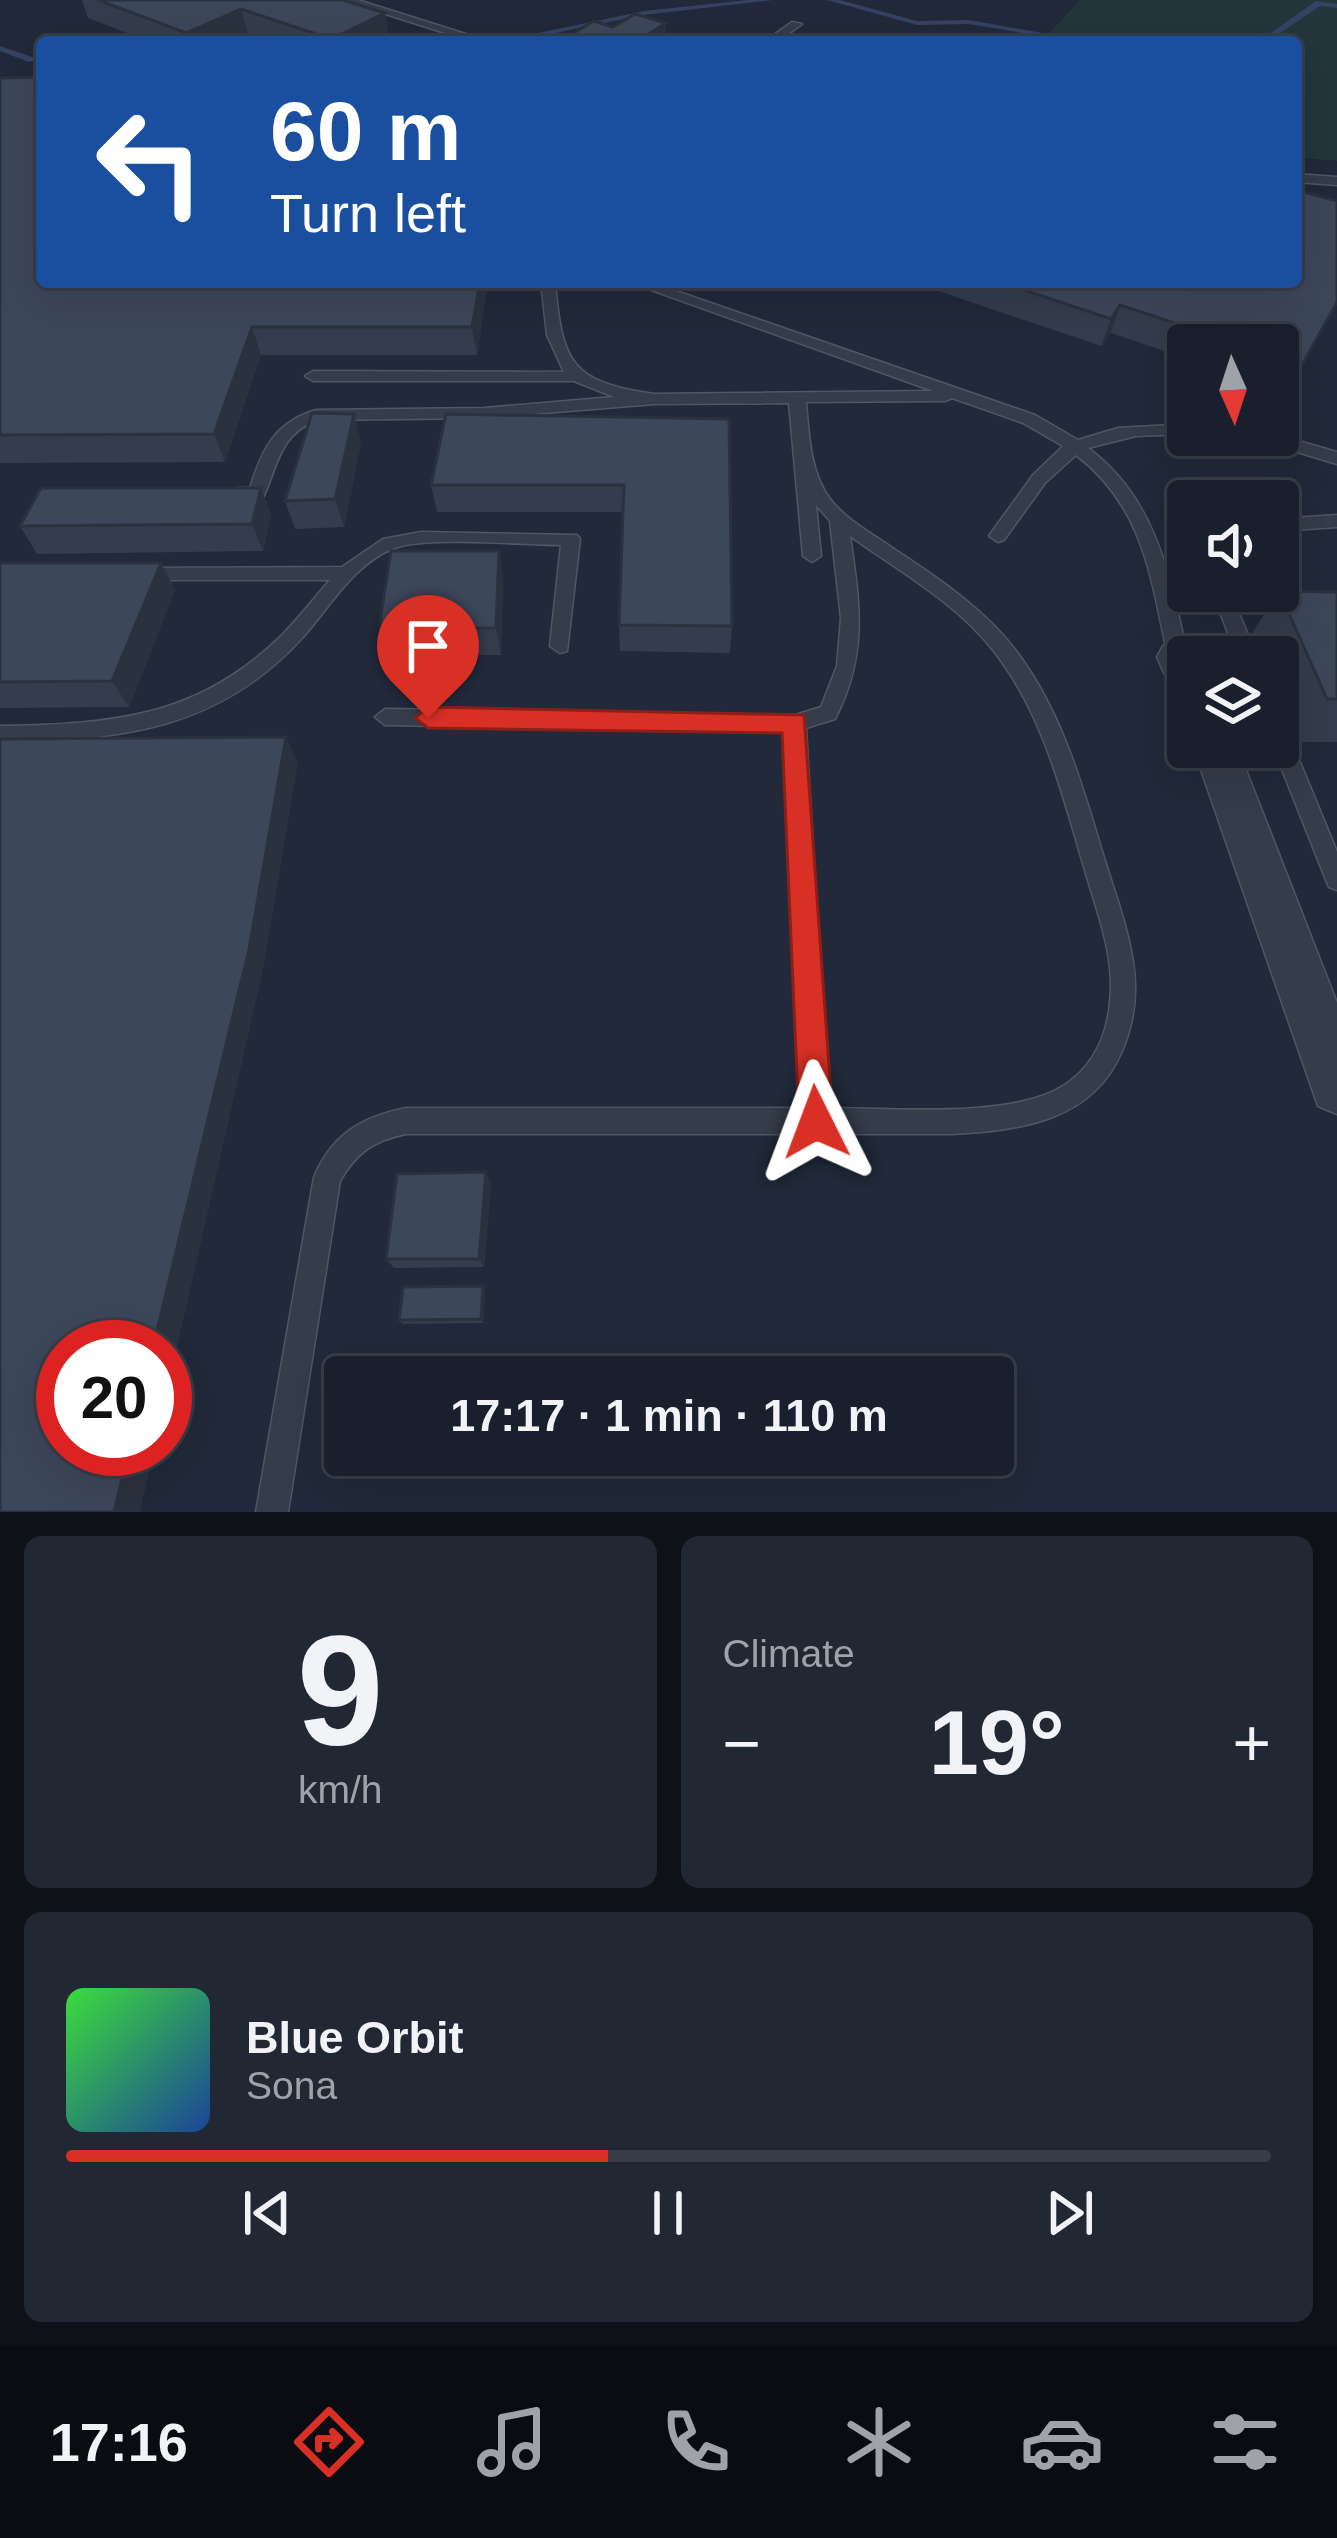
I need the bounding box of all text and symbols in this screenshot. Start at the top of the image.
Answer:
icon: left [72,84,228,240]
text: 60 m [270,84,461,178]
text: Turn left [270,183,466,243]
north arrow [1167,324,1299,456]
map controls [1167,324,1299,768]
button: sound [1167,480,1299,612]
pin [377,595,479,718]
icon: arrive [395,613,461,679]
button: layers [1167,636,1299,768]
position arrow [753,1059,879,1185]
speed limit sign: 20 [36,1320,192,1476]
text: 17:17 · 1 min · 110 m [450,1390,888,1441]
text: 9 [297,1603,384,1777]
text: Climate [723,1632,855,1675]
text: 19° [929,1693,1065,1793]
text: − [723,1706,761,1780]
text: + [1232,1706,1271,1780]
text: km/h [298,1768,383,1811]
text: Blue Orbit [246,2012,464,2063]
text: Sona [246,2064,337,2107]
icon: previous [234,2180,300,2246]
icon: pause [635,2180,701,2246]
icon: next [1037,2180,1103,2246]
icon: directions [287,2400,371,2484]
icon: music [470,2400,554,2484]
icon: phone [654,2400,738,2484]
icon: climate [837,2400,921,2484]
icon: car [1020,2400,1104,2484]
icon: filters [1203,2400,1287,2484]
text: 17:16 [50,2412,188,2472]

